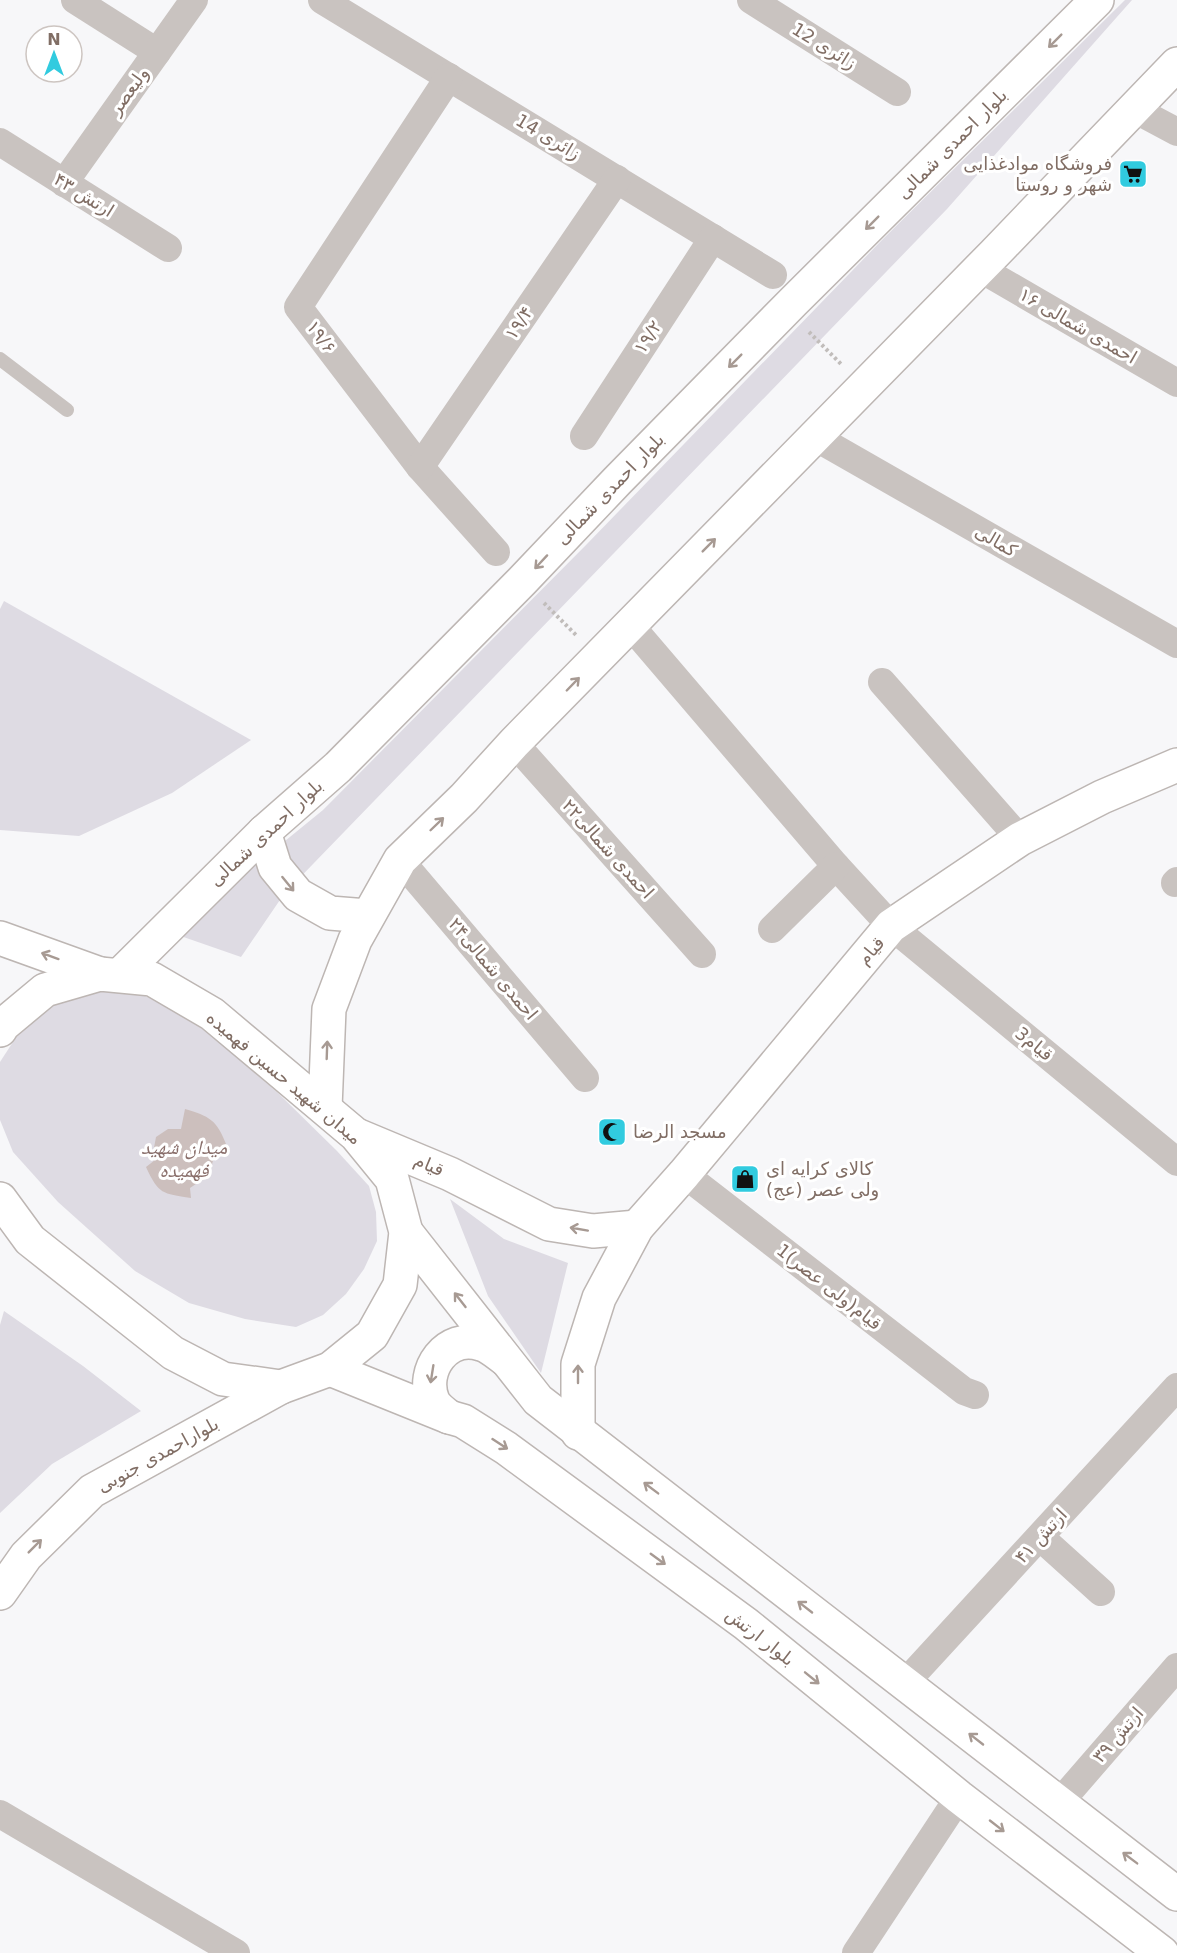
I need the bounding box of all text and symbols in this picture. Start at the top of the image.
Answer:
street label: 12 زائری [788,18,860,74]
north arrow [24,24,84,84]
text: N [47,30,61,49]
one-way arrow [1048,34,1063,49]
street label: ولیعصر [104,63,154,120]
street label: بلوار احمدی شمالی [892,84,1012,204]
street label: 14 زائری [512,109,584,165]
place label: فروشگاه موادغذایی شهر و روستا [963,153,1112,196]
supermarket icon: فروشگاه موادغذایی شهر و روستا [1117,158,1149,190]
street label: ارتش ۴۳ [50,168,118,221]
one-way arrow [865,216,880,230]
street label: احمدی شمالی ۱۶ [1016,283,1141,368]
street label: ۱۹/۴ [500,302,537,343]
street label: ۱۹/۶ [302,316,340,357]
street label: ۱۹/۲ [629,316,666,357]
one-way arrow [727,354,742,369]
street label: بلوار احمدی شمالی [551,429,669,549]
street label: کمالی [972,520,1021,561]
one-way arrow [702,537,716,552]
one-way arrow [534,554,548,569]
one-way arrow [565,676,580,691]
street label: بلوار احمدی شمالی [205,775,327,891]
street label: احمدی شمالی۲۲ [558,795,659,903]
one-way arrow [430,817,445,831]
one-way arrow [282,876,295,892]
street label: احمدی شمالی۲۴ [445,913,542,1024]
street label: قیام [853,932,889,969]
one-way arrow [41,950,60,961]
street label: میدان شهید حسین فهمیده [202,1007,366,1149]
street label: قیام3 [1011,1022,1057,1065]
one-way arrow [322,1040,333,1060]
mosque icon: مسجد الرضا [596,1116,628,1148]
place label: مسجد الرضا [633,1121,727,1143]
water label: میدان شهید فهمیده [141,1135,227,1182]
street label: قیام [411,1149,447,1180]
place label: کالای کرایه ای ولی عصر (عج) [766,1158,879,1201]
shop icon: کالای کرایه ای ولی عصر (عج) [729,1163,761,1195]
one-way arrow [570,1223,590,1234]
street label: قیام(ولی عصر)1 [772,1239,886,1335]
one-way arrow [454,1292,467,1308]
one-way arrow [426,1364,437,1383]
one-way arrow [573,1365,584,1385]
street label: بلواراحمدی جنوبی [93,1413,223,1497]
one-way arrow [492,1438,509,1451]
one-way arrow [643,1482,659,1494]
street label: ارتش ۴۱ [1010,1504,1071,1567]
one-way arrow [28,1539,43,1554]
one-way arrow [649,1553,665,1566]
one-way arrow [798,1600,814,1613]
street label: بلوار ارتش [721,1603,799,1671]
one-way arrow [804,1672,820,1685]
street label: ارتش ۳۹ [1088,1703,1147,1767]
one-way arrow [968,1733,984,1746]
one-way arrow [989,1820,1005,1833]
one-way arrow [1123,1852,1139,1865]

